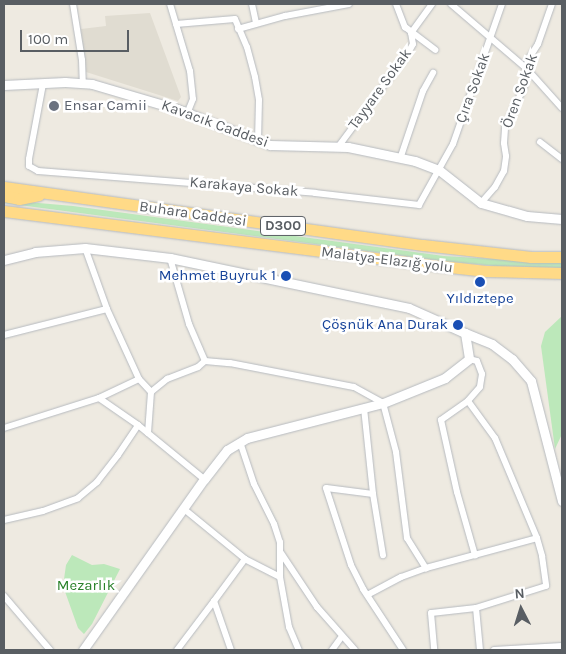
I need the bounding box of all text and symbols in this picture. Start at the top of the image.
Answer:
scale bar [22,20,131,52]
text: 100 m [28,30,68,48]
street label: Tayyare Sokak [345,45,415,133]
street label: Çıra Sokak [452,50,494,126]
street label: Ören Sokak [498,51,542,131]
street label: Kavacık Caddesi [159,96,271,152]
place label: Ensar Camii [64,97,147,115]
marker: Ensar Camii [48,100,60,112]
street label: Karakaya Sokak [189,173,299,201]
street label: Buhara Caddesi [138,198,248,230]
road number: D300 [259,215,307,238]
street label: Malatya-Elazığ yolu [320,243,454,277]
place label: Mehmet Buyruk 1 [159,267,276,285]
marker: Mehmet Buyruk 1 [280,270,292,282]
marker: Yıldıztepe [474,276,486,288]
place label: Yıldıztepe [446,290,514,308]
place label: Çöşnük Ana Durak [322,316,448,334]
marker: Çöşnük Ana Durak [452,319,464,331]
park label: Mezarlık [57,577,115,595]
north arrow [496,584,546,634]
text: N [514,585,525,602]

